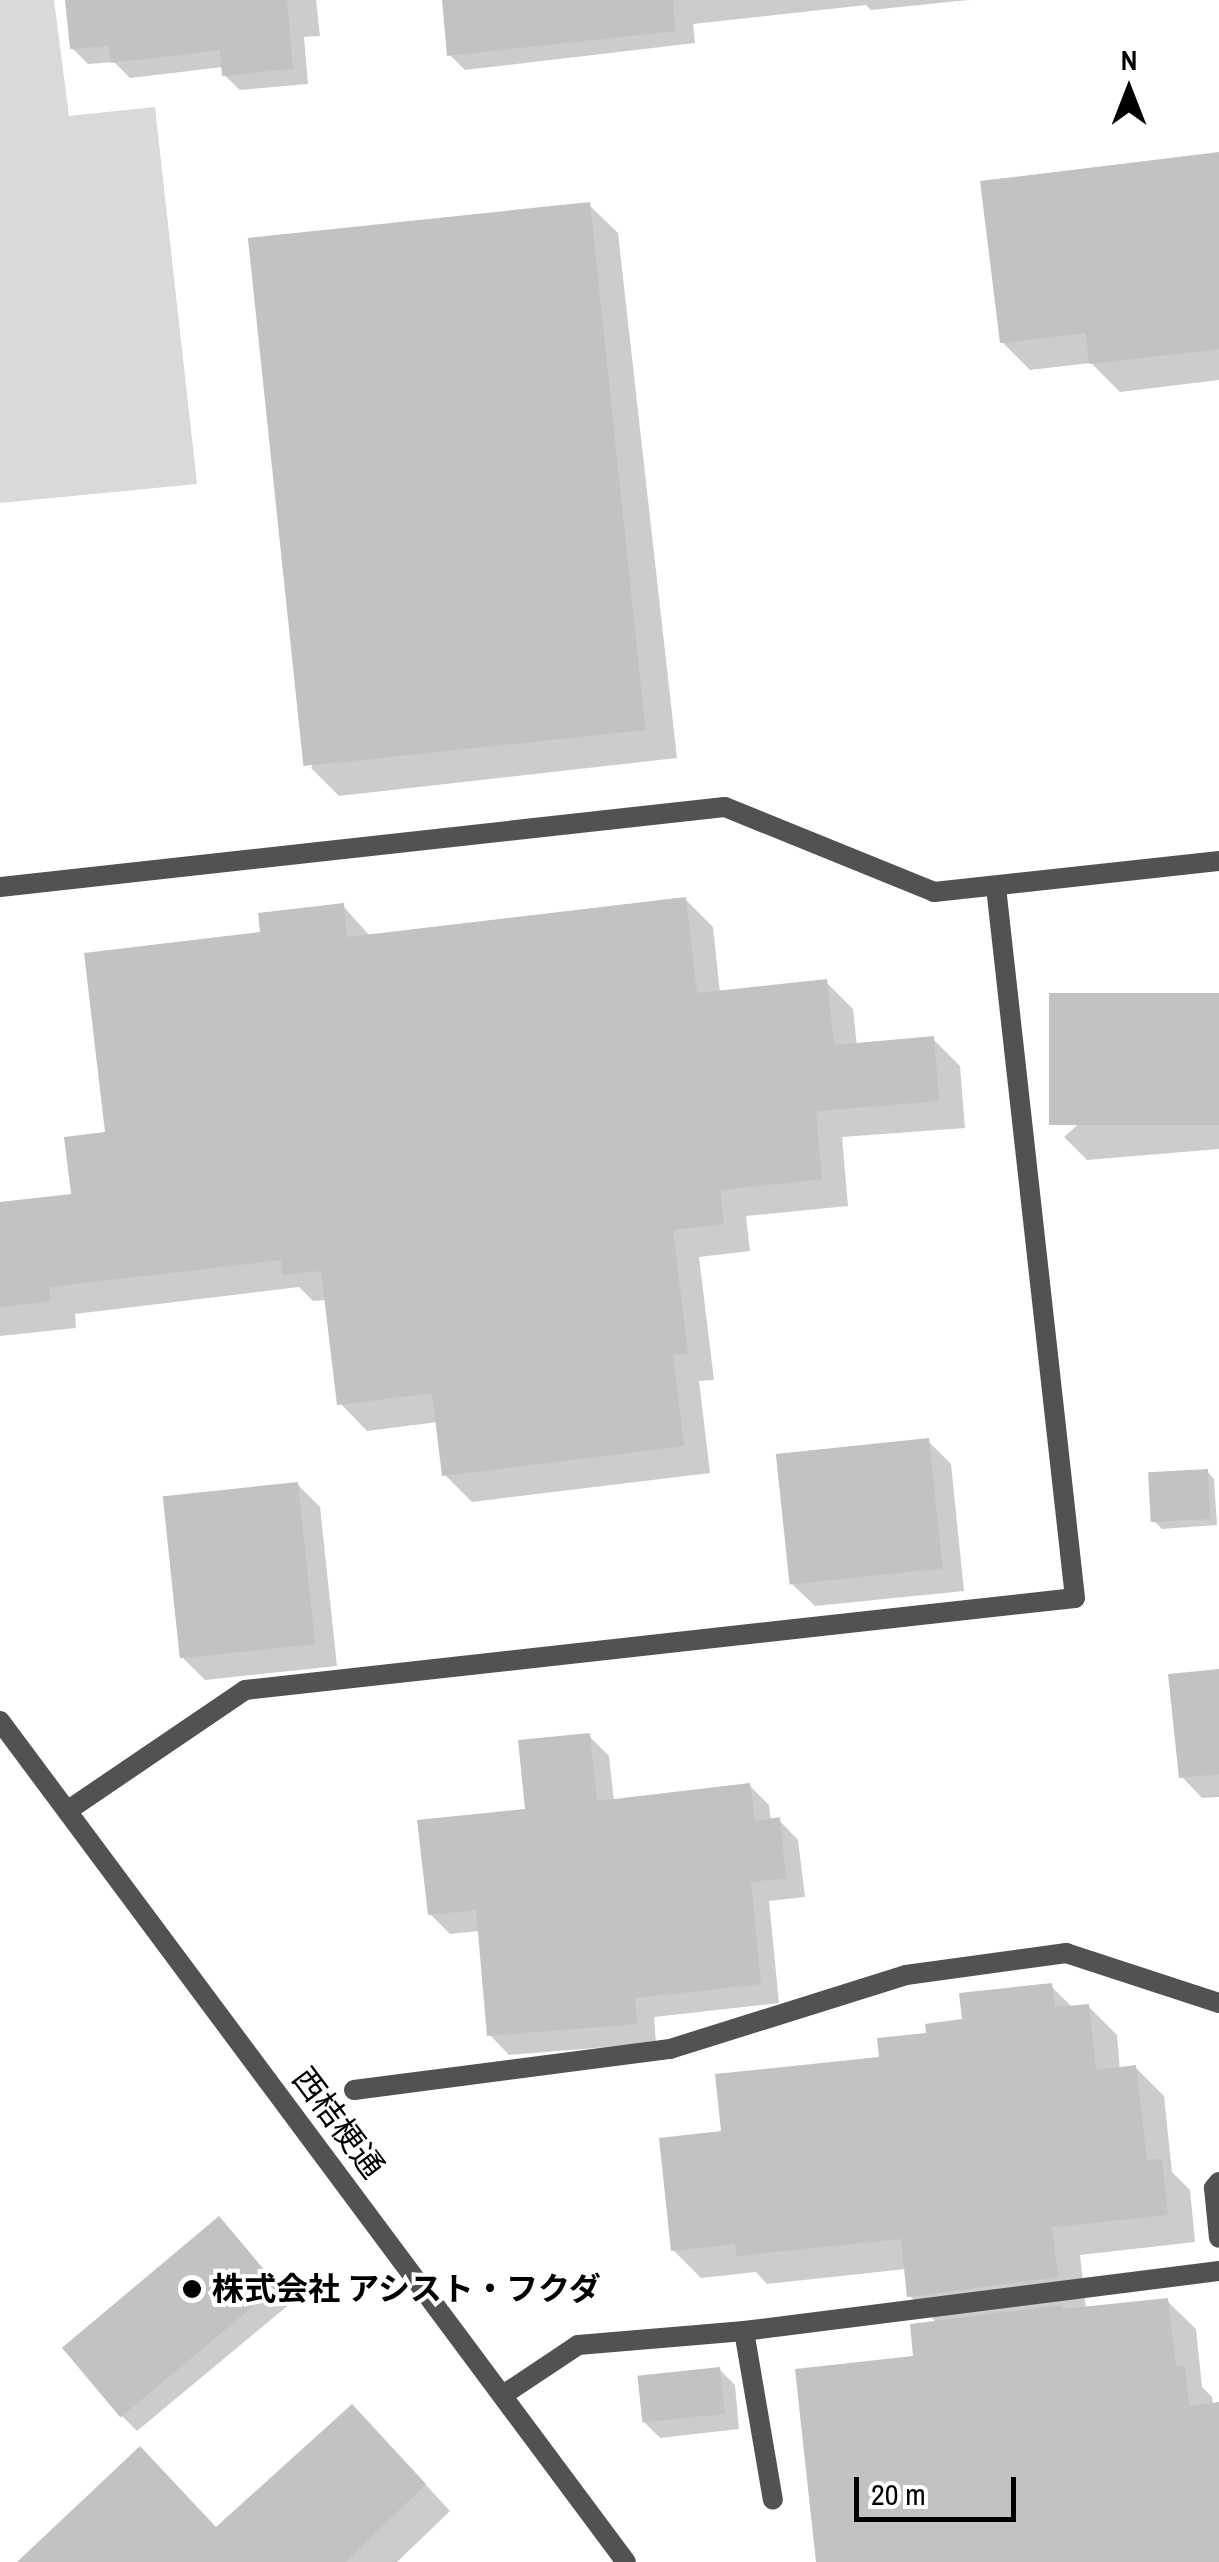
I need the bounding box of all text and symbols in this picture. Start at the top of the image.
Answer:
north arrow [1079,40,1179,140]
text: N [1121,41,1137,79]
street label: 西桔梗通 [284,2060,392,2186]
place label: 株式会社 アシスト・フクダ [212,2270,603,2308]
marker: 株式会社 アシスト・フクダ [181,2278,203,2300]
scale bar [859,2457,1022,2519]
text: 20 m [871,2474,926,2514]

